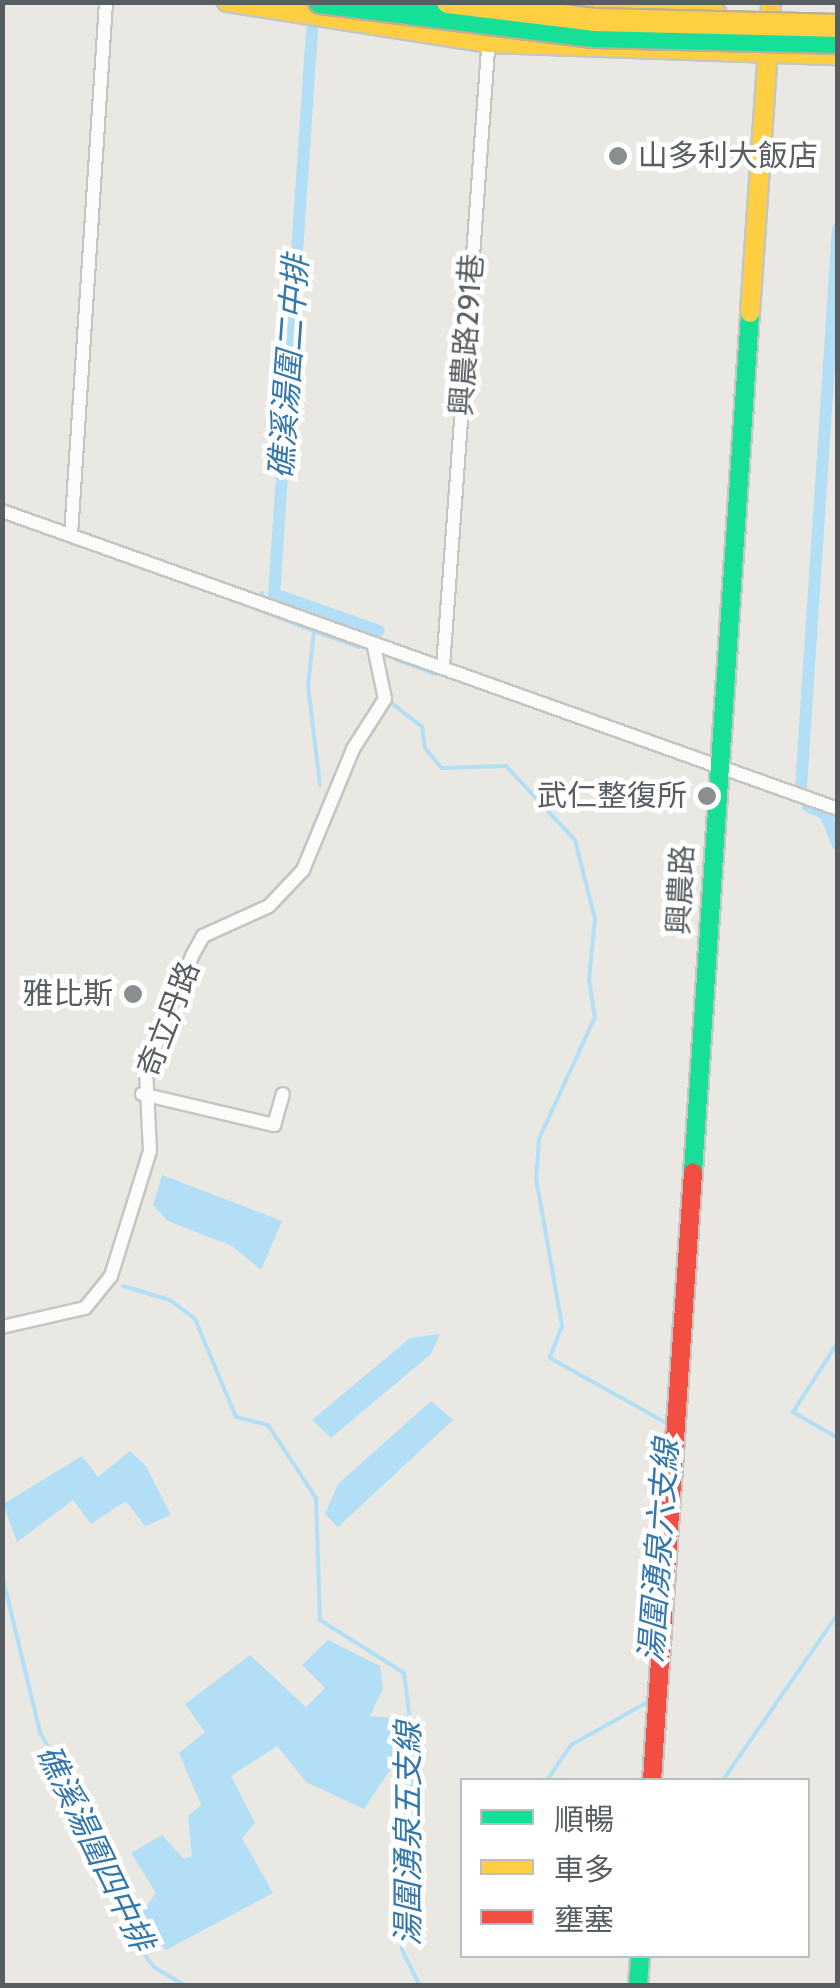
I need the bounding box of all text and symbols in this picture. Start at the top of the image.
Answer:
place label: 山多利大飯店 [638,138,818,174]
marker: 山多利大飯店 [607,145,629,167]
street label: 興農路291巷 [443,253,491,417]
water label: 礁溪湯圍二中排 [262,254,316,480]
place label: 武仁整復所 [537,778,687,814]
marker: 武仁整復所 [696,785,718,807]
street label: 興農路 [661,844,701,936]
street label: 奇立丹路 [131,957,207,1081]
place label: 雅比斯 [23,976,113,1012]
marker: 雅比斯 [122,983,144,1005]
water label: 湯圍湧泉六支線 [632,1438,686,1664]
water label: 湯圍湧泉五支線 [389,1722,427,1946]
water label: 礁溪湯圍四中排 [29,1739,161,1957]
legend [460,1778,810,1958]
text: 順暢 [554,1801,614,1838]
text: 車多 [554,1851,614,1888]
text: 壅塞 [554,1901,614,1938]

